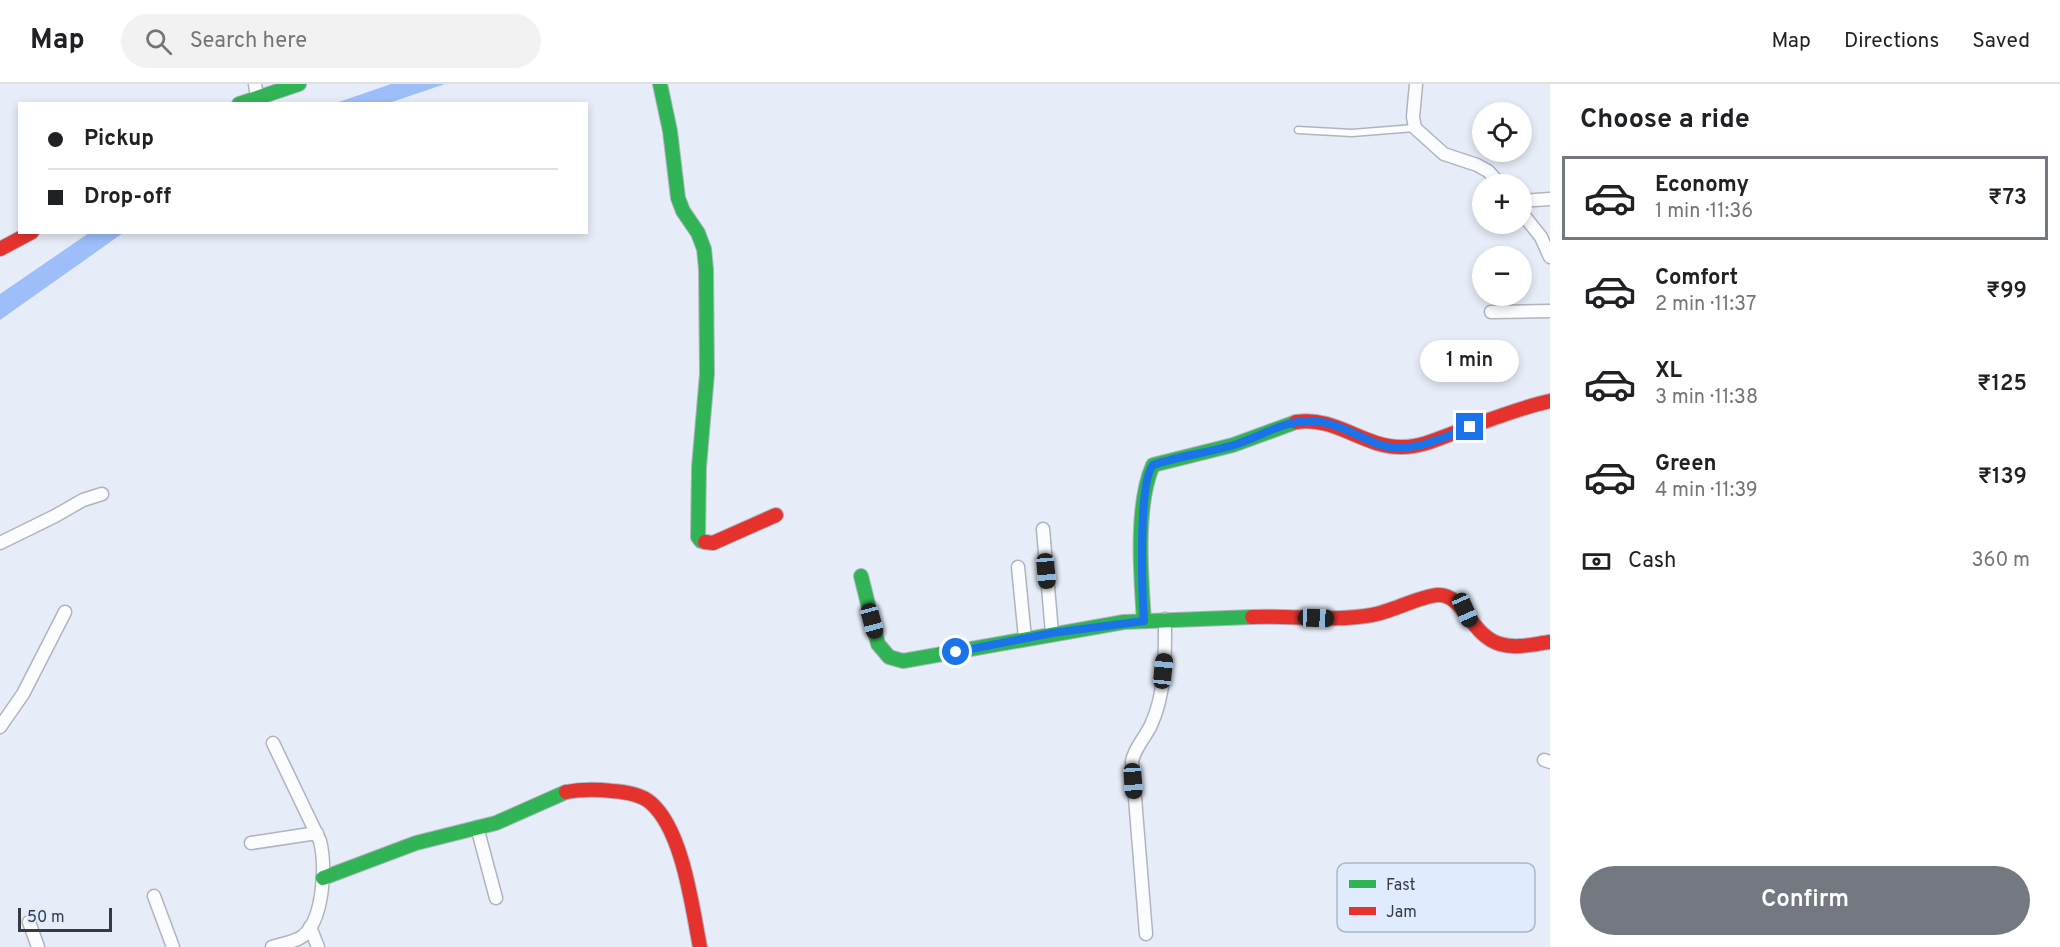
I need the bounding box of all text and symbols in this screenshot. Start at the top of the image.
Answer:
search box [121,14,541,68]
text: Map [30,23,85,59]
icon: search [142,25,175,58]
text: Search here [190,28,307,55]
text: Map [1771,28,1811,55]
text: Directions [1844,28,1939,55]
text: Saved [1972,28,2030,55]
map controls [1472,102,1532,306]
button: locate [1472,102,1532,162]
text: Choose a ride [1580,103,1750,137]
text: Pickup [84,126,154,153]
icon: car [1583,171,1637,225]
text: Economy [1655,172,1749,199]
button: + [1472,174,1532,234]
text: Drop-off [84,184,171,211]
text: ₹73 [1988,185,2027,212]
text: 1 min · 11:36 [1655,199,1753,225]
button: − [1472,246,1532,306]
icon: car [1583,264,1637,318]
text: Comfort [1655,265,1738,292]
text: ₹99 [1986,278,2027,305]
text: 2 min · 11:37 [1655,292,1756,318]
callout: 1 min [1420,340,1520,382]
text: 1 min [1446,348,1493,374]
icon: car [1583,357,1637,411]
text: XL [1655,358,1682,385]
text: ₹125 [1977,371,2027,398]
text: 3 min · 11:38 [1655,385,1758,411]
route end [1456,413,1483,440]
icon: car [1583,450,1637,504]
text: Green [1655,451,1717,478]
text: ₹139 [1978,464,2027,491]
text: 4 min · 11:39 [1655,478,1758,504]
icon: cash [1580,545,1613,578]
text: Cash [1628,548,1677,575]
text: 360 m [1972,548,2030,574]
car [1035,552,1057,590]
car [1449,590,1481,630]
car [859,601,885,641]
car [1298,608,1334,628]
route start [942,638,969,665]
car [1152,652,1174,690]
car [1123,762,1143,800]
legend [1337,863,1535,932]
button: Confirm [1580,866,2030,935]
text: Fast [1386,876,1416,896]
text: Jam [1386,903,1417,923]
scale bar [18,905,112,932]
text: 50 m [27,908,65,928]

